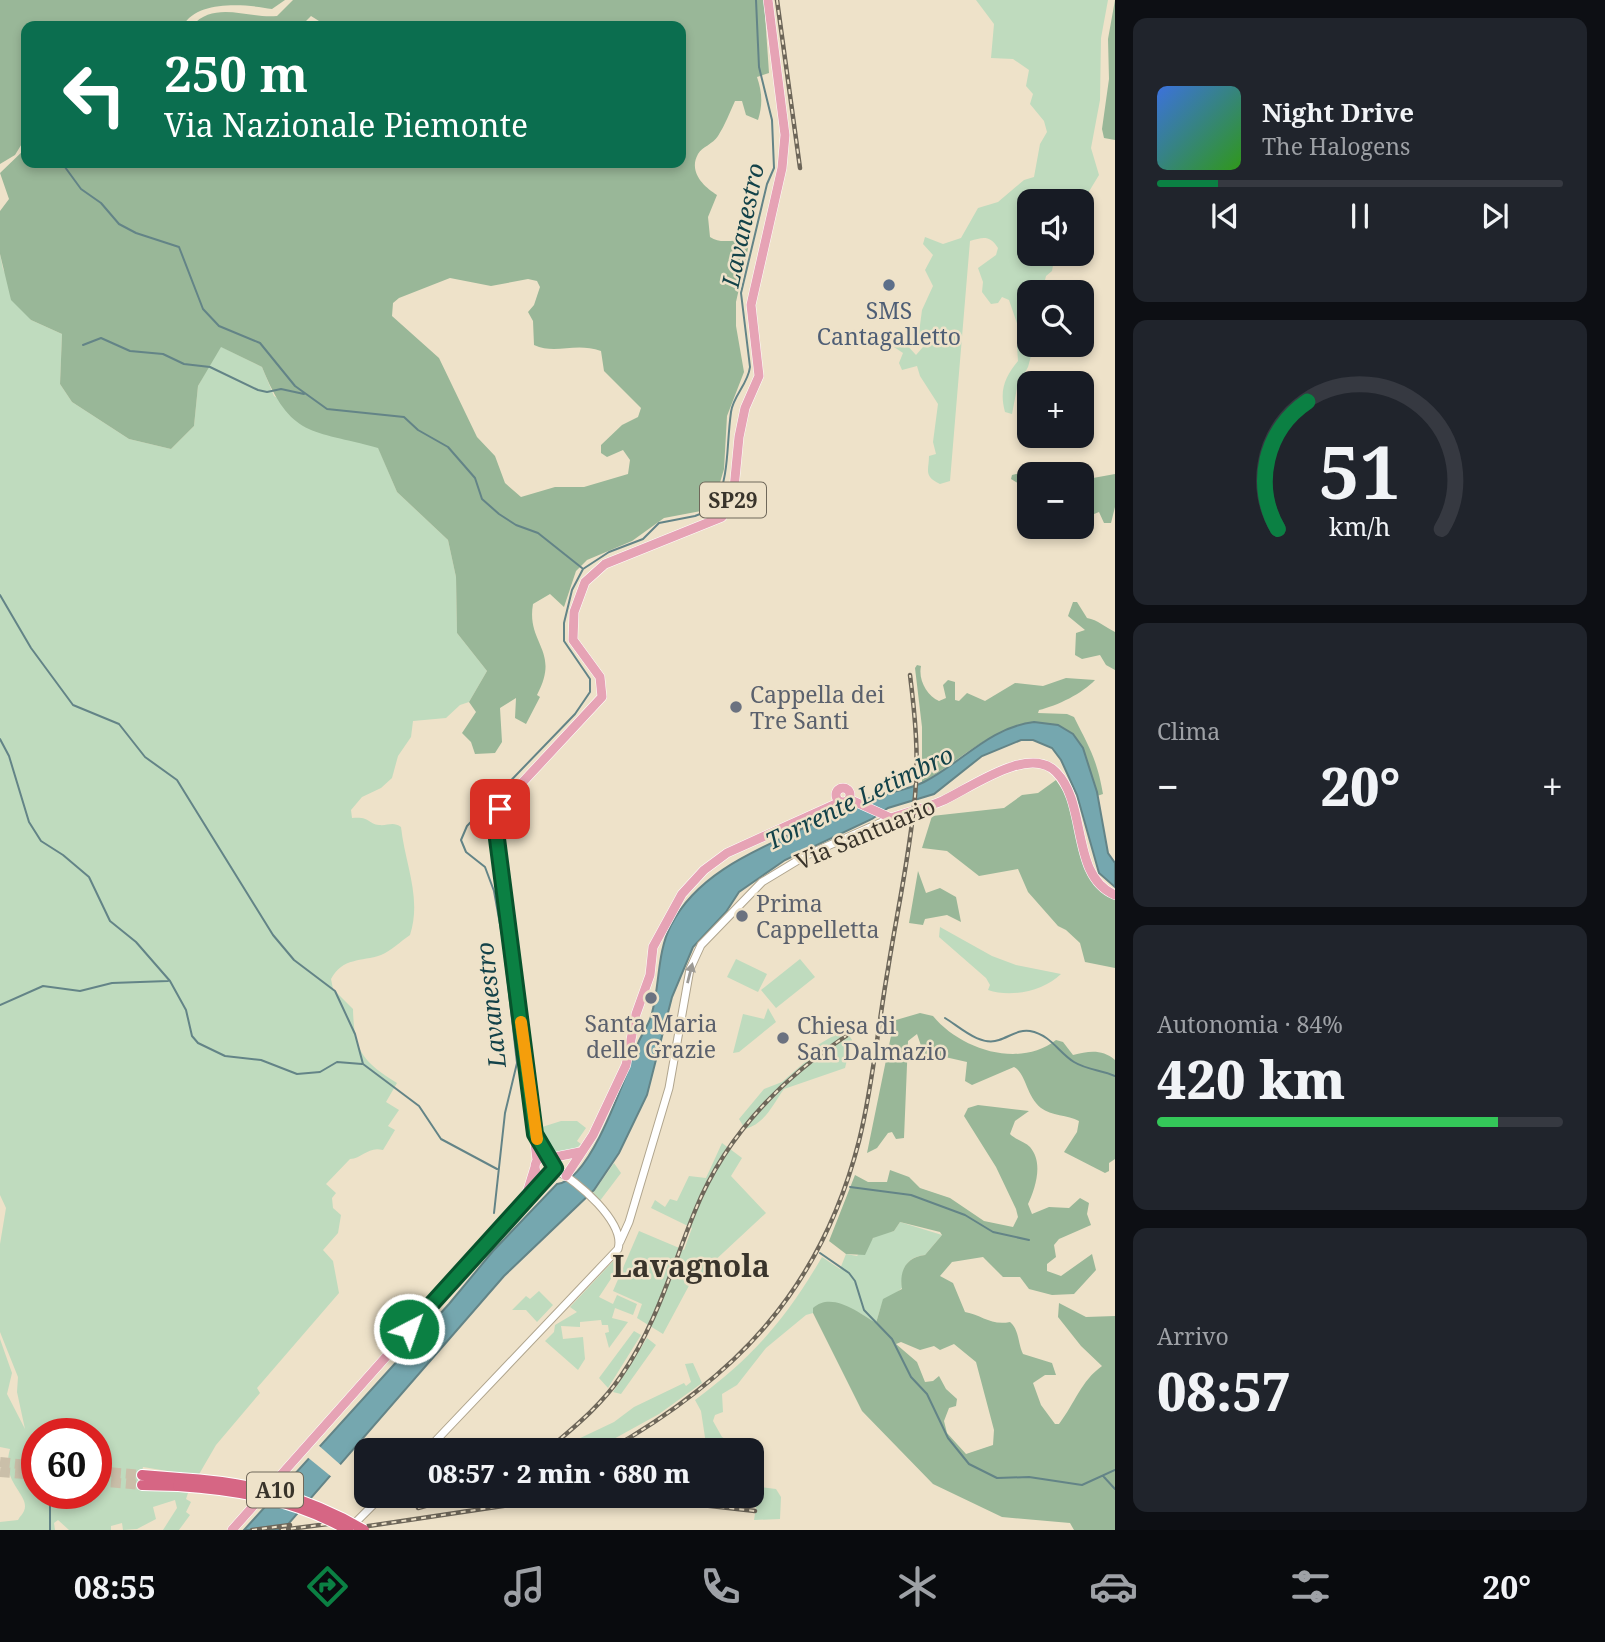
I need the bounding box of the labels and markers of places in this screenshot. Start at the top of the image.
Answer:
marker: SMS Cantagalletto [881,277,897,293]
place label: SMS Cantagalletto [817,294,961,352]
place label: Cappella dei Tre Santi [750,678,885,736]
marker: Cappella dei Tre Santi [728,699,744,715]
pin [470,779,530,839]
place label: Prima Cappelletta [756,887,879,945]
marker: Prima Cappelletta [734,908,750,924]
marker: Santa Maria delle Grazie [643,990,659,1006]
place label: Santa Maria delle Grazie [585,1007,718,1065]
place label: Chiesa di San Dalmazio [797,1009,947,1067]
marker: Chiesa di San Dalmazio [775,1030,791,1046]

